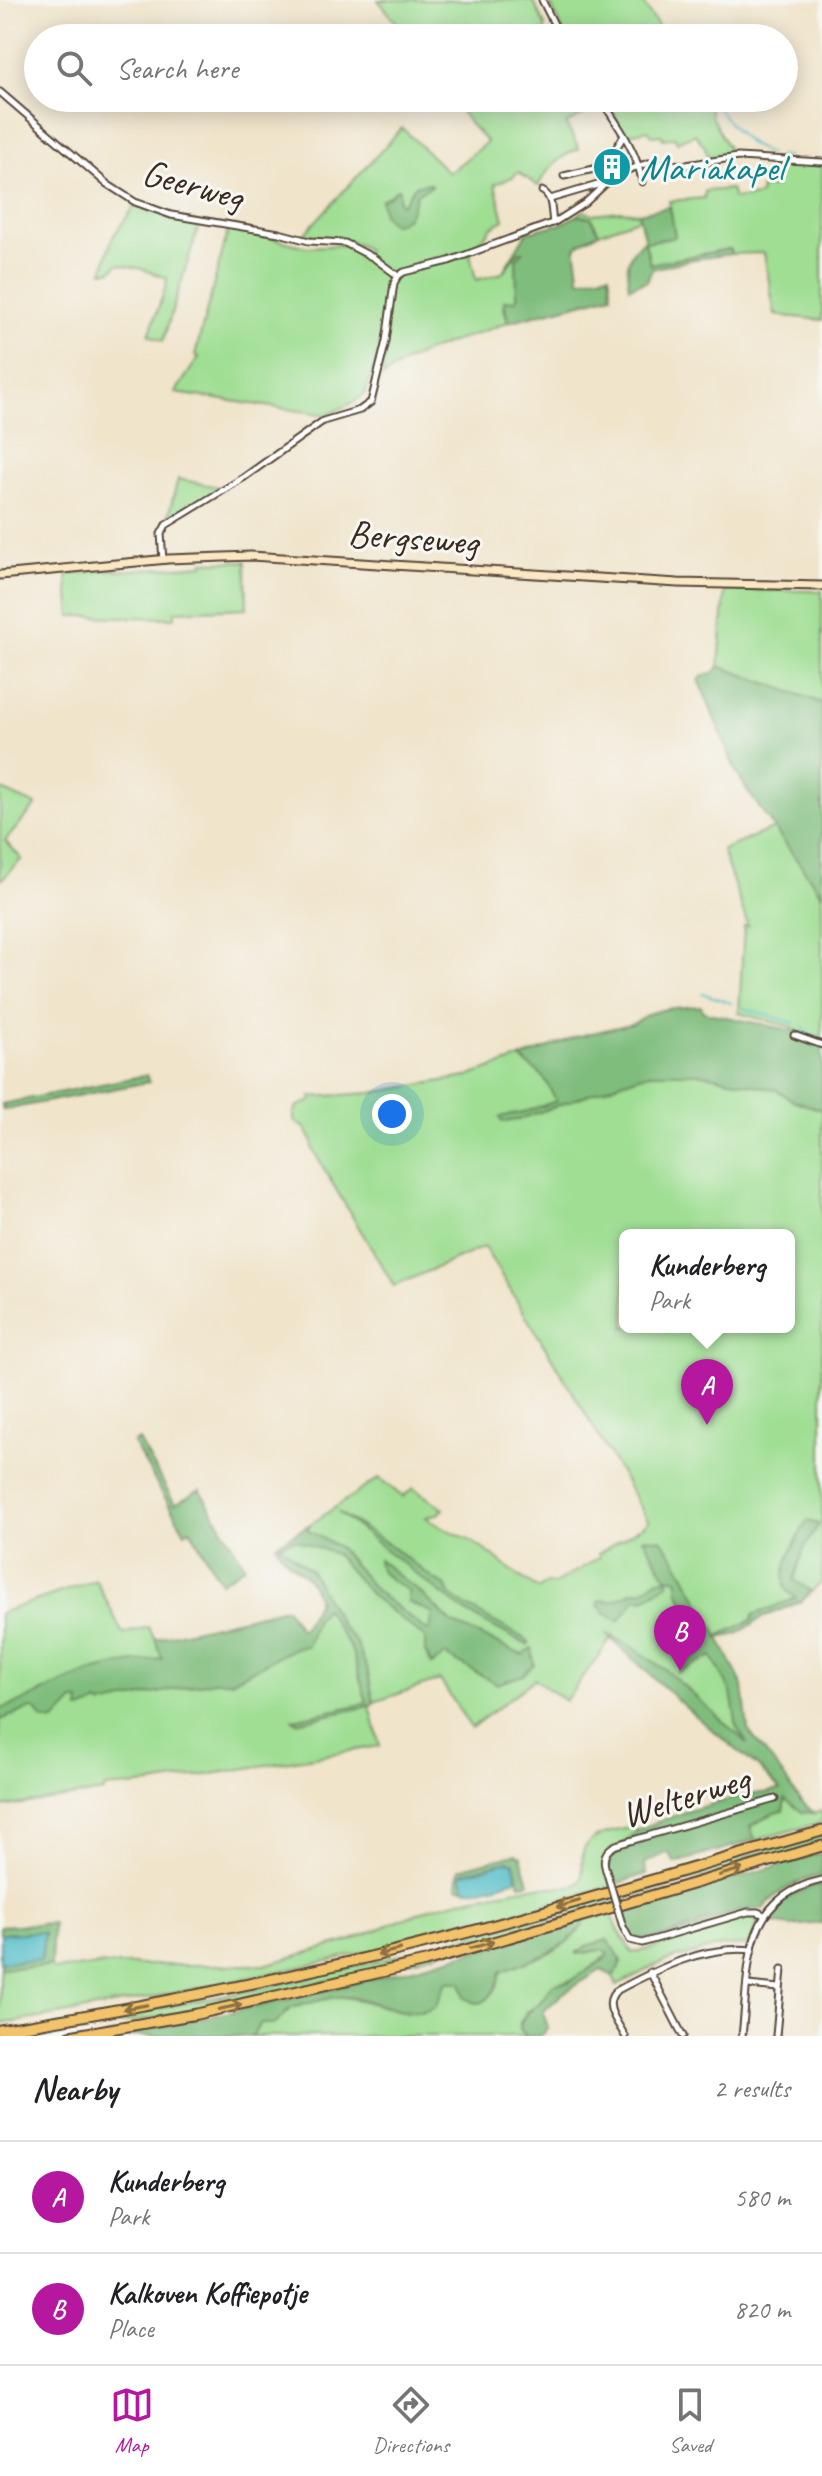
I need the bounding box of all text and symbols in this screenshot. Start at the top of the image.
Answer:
search box [24,24,798,112]
icon: search [52,46,96,90]
text: Search here [116,49,238,87]
place label: Mariakapel [640,144,791,191]
building icon: Mariakapel [591,146,633,188]
street label: Geerweg [137,149,251,221]
street label: Bergseweg [346,510,482,566]
your location [372,1094,412,1134]
popup [619,1229,795,1333]
text: Kunderberg [649,1246,765,1284]
text: Park [649,1284,690,1317]
pin: A [681,1359,733,1425]
pin: B [654,1605,706,1671]
street label: Welterweg [616,1754,757,1838]
one-way arrow [718,1864,744,1879]
one-way arrow [555,1898,581,1913]
one-way arrow [469,1937,494,1951]
one-way arrow [376,1946,402,1961]
one-way arrow [216,1999,242,2014]
one-way arrow [122,2001,148,2016]
text: Nearby [32,2067,118,2110]
text: 2 results [714,2072,790,2105]
text: Kunderberg [108,2162,224,2200]
text: A [51,2181,65,2214]
text: 580 m [734,2181,790,2214]
text: Park [108,2200,149,2233]
text: Kalkoven Koffiepotje [108,2274,307,2312]
text: B [51,2293,65,2326]
text: 820 m [734,2293,790,2326]
text: Place [108,2312,154,2345]
tab: Map [110,2383,154,2459]
tab: Directions [373,2383,449,2459]
tab: Saved [668,2383,712,2459]

